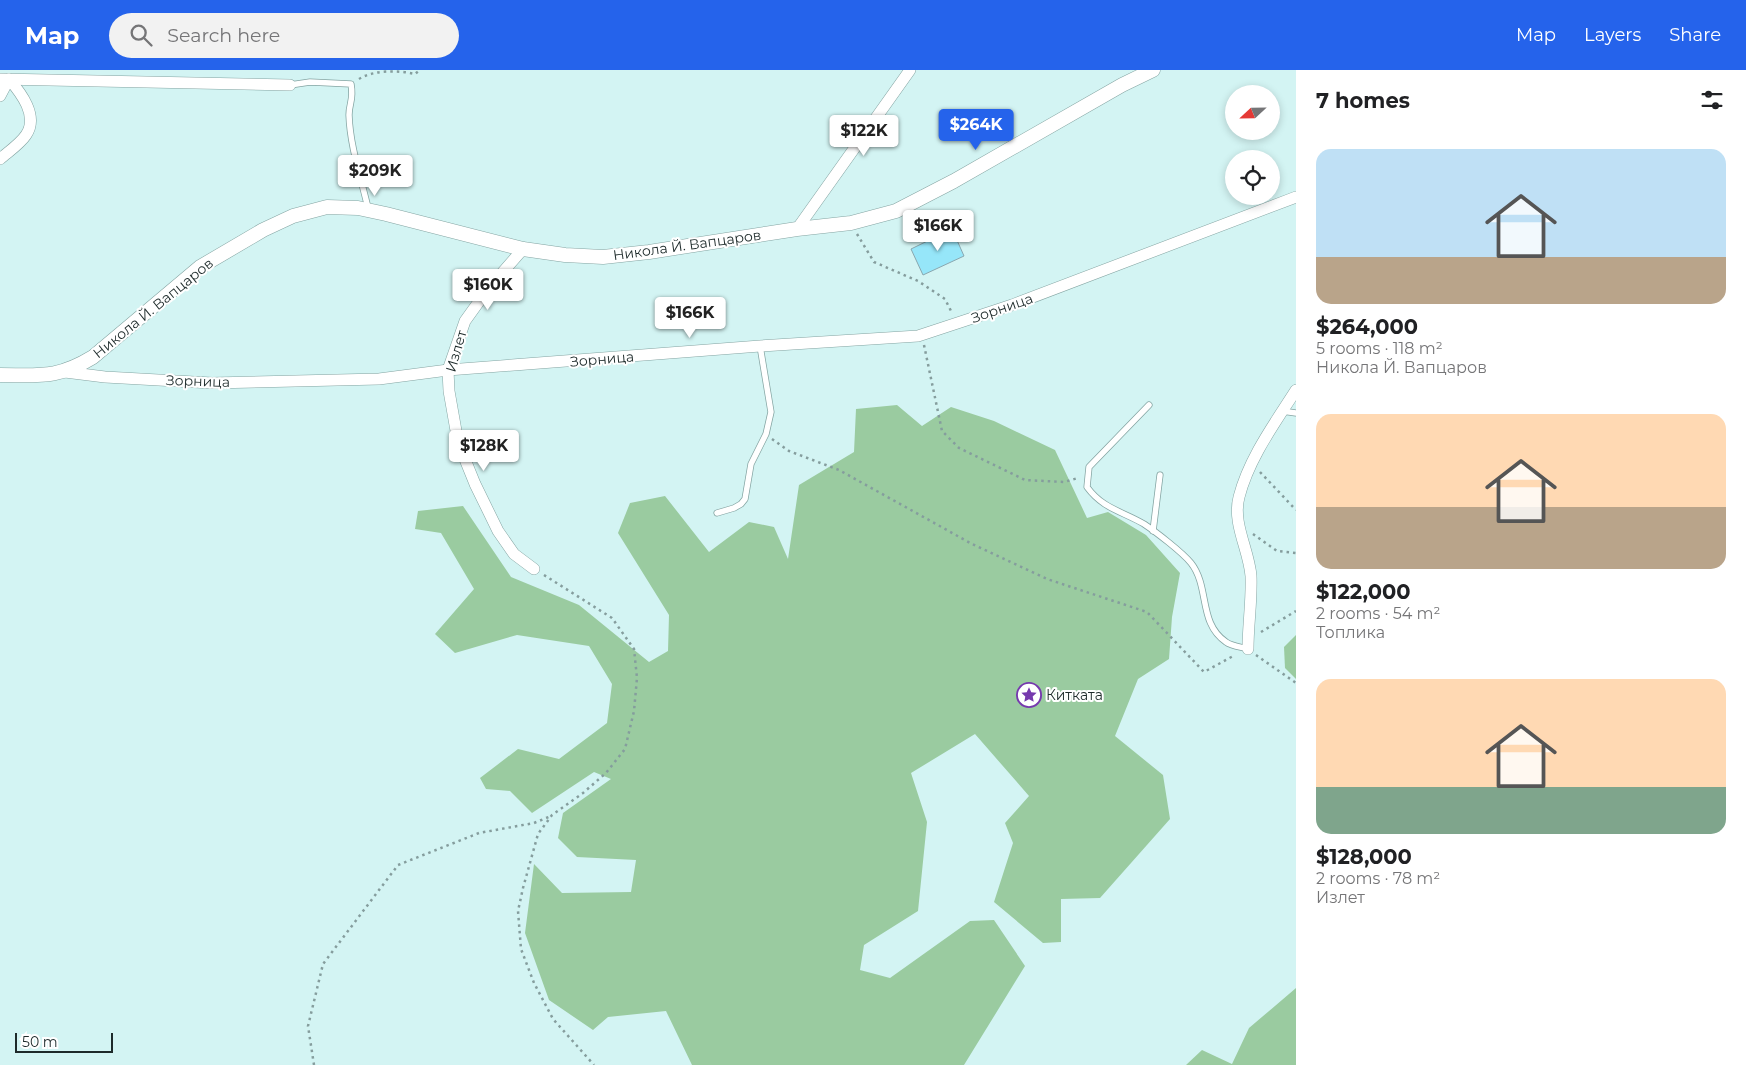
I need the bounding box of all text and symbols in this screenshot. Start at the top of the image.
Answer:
search box [109,13,459,58]
text: Map [25,21,79,50]
icon: search [127,21,155,49]
text: Search here [167,24,280,47]
text: Map [1516,24,1556,46]
text: Layers [1584,24,1641,46]
text: Share [1669,24,1721,46]
north arrow [1225,85,1280,140]
map controls [1225,85,1280,205]
icon: filters [1698,86,1726,114]
text: 7 homes [1316,88,1410,113]
pin: $264K [941,108,1011,151]
pin: $122K [829,114,899,157]
text: $264K [950,115,1002,134]
text: $122K [840,121,888,140]
button: locate [1225,150,1280,205]
pin: $209K [340,154,410,197]
text: $209K [349,161,401,180]
icon: home [1476,181,1566,271]
pin: $166K [903,210,973,252]
text: $166K [914,216,962,235]
street label: Никола Й. Вапцаров [612,226,762,264]
street label: Никола Й. Вапцаров [89,254,217,362]
pin: $160K [453,268,523,311]
text: $160K [463,275,513,294]
street label: Зорница [969,289,1035,327]
pin: $166K [655,296,725,339]
text: $166K [666,303,714,322]
text: $264,000 [1316,314,1418,339]
street label: Излет [441,328,471,374]
text: 5 rooms · 118 m² [1316,339,1443,358]
street label: Зорница [569,347,635,371]
text: Никола Й. Вапцаров [1316,358,1487,377]
street label: Зорница [166,371,230,391]
pin: $128K [449,430,519,472]
text: $128K [460,436,508,455]
icon: home [1476,446,1566,536]
text: $122,000 [1316,579,1410,604]
text: 2 rooms · 54 m² [1316,604,1440,623]
text: Топлика [1316,623,1385,642]
place icon: Китката [1016,682,1042,708]
place label: Китката [1046,686,1103,704]
icon: home [1476,711,1566,801]
text: $128,000 [1316,844,1412,869]
text: 2 rooms · 78 m² [1316,869,1440,888]
text: Излет [1316,888,1365,907]
scale bar [15,1030,112,1053]
text: 50 m [22,1033,58,1051]

